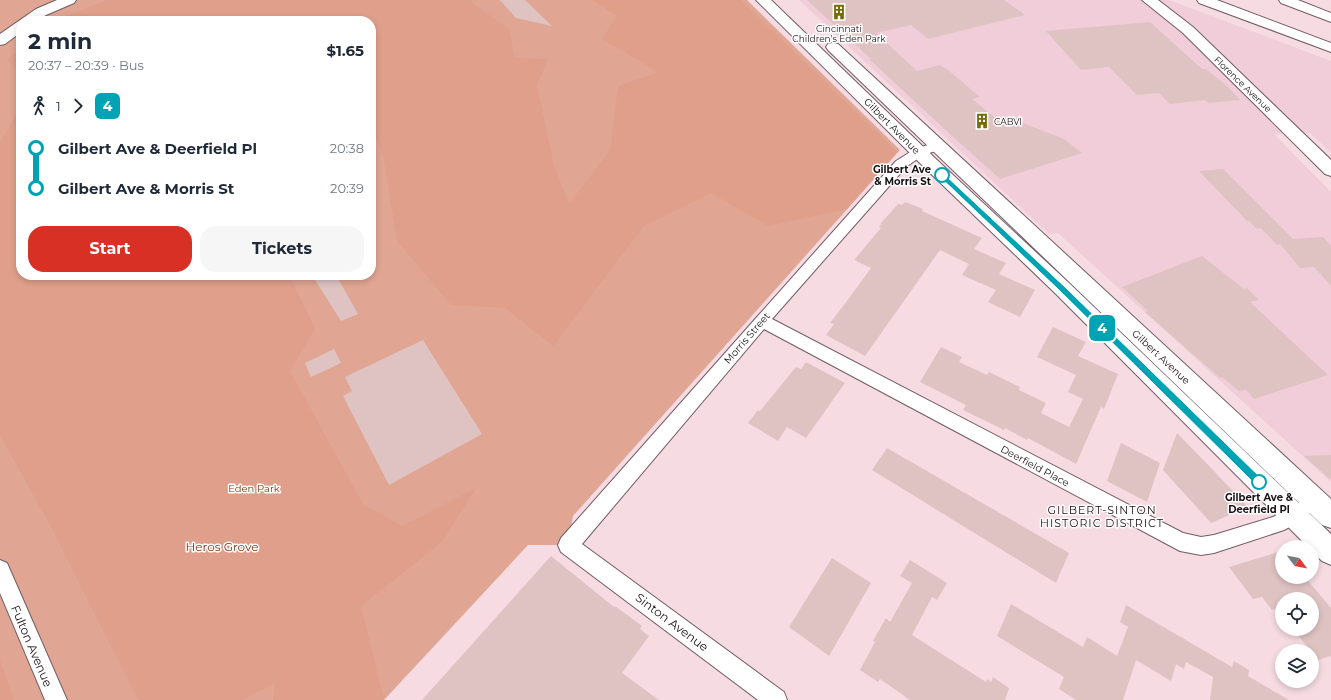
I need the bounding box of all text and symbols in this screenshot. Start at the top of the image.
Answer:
building icon: Cincinnati Children's Eden Park [830,3,848,21]
place label: Cincinnati Children's Eden Park [792,23,886,44]
text: 2 min [28,28,92,55]
text: $1.65 [326,41,364,60]
street label: Florence Avenue [1212,54,1274,115]
text: 20:37 – 20:39 · Bus [28,57,144,73]
icon: walk [28,95,50,117]
icon: forward [67,95,89,117]
street label: Gilbert Avenue [861,95,923,157]
text: 4 [103,97,112,115]
text: 1 [56,98,61,114]
building icon: CABVI [973,112,991,130]
place label: CABVI [994,116,1022,127]
text: Gilbert Ave & Deerfield Pl [58,139,257,158]
text: 20:38 [330,140,364,156]
place label: Gilbert Ave & Morris St [873,163,932,188]
marker: Gilbert Ave & Morris St [934,167,950,183]
text: Gilbert Ave & Morris St [58,179,234,198]
text: 20:39 [330,180,364,196]
button: Start [28,226,192,272]
button: Tickets [200,226,364,272]
street label: Morris Street [721,310,773,366]
line badge: 4 [1089,315,1115,341]
text: 4 [1097,319,1107,337]
street label: Gilbert Avenue [1129,327,1193,387]
street label: Deerfield Place [998,442,1072,490]
marker: Gilbert Ave & Deerfield Pl [1251,474,1267,490]
park label: Eden Park [228,482,280,495]
place label: Gilbert Ave & Deerfield Pl [1225,491,1294,516]
district label: GILBERT-SINTON HISTORIC DISTRICT [1040,503,1164,530]
park label: Heros Grove [185,539,259,554]
north arrow [1275,540,1319,584]
map controls [1275,540,1319,688]
street label: Sinton Avenue [633,590,711,654]
button: locate [1275,592,1319,636]
street label: Fulton Avenue [8,603,56,689]
button: layers [1275,644,1319,688]

